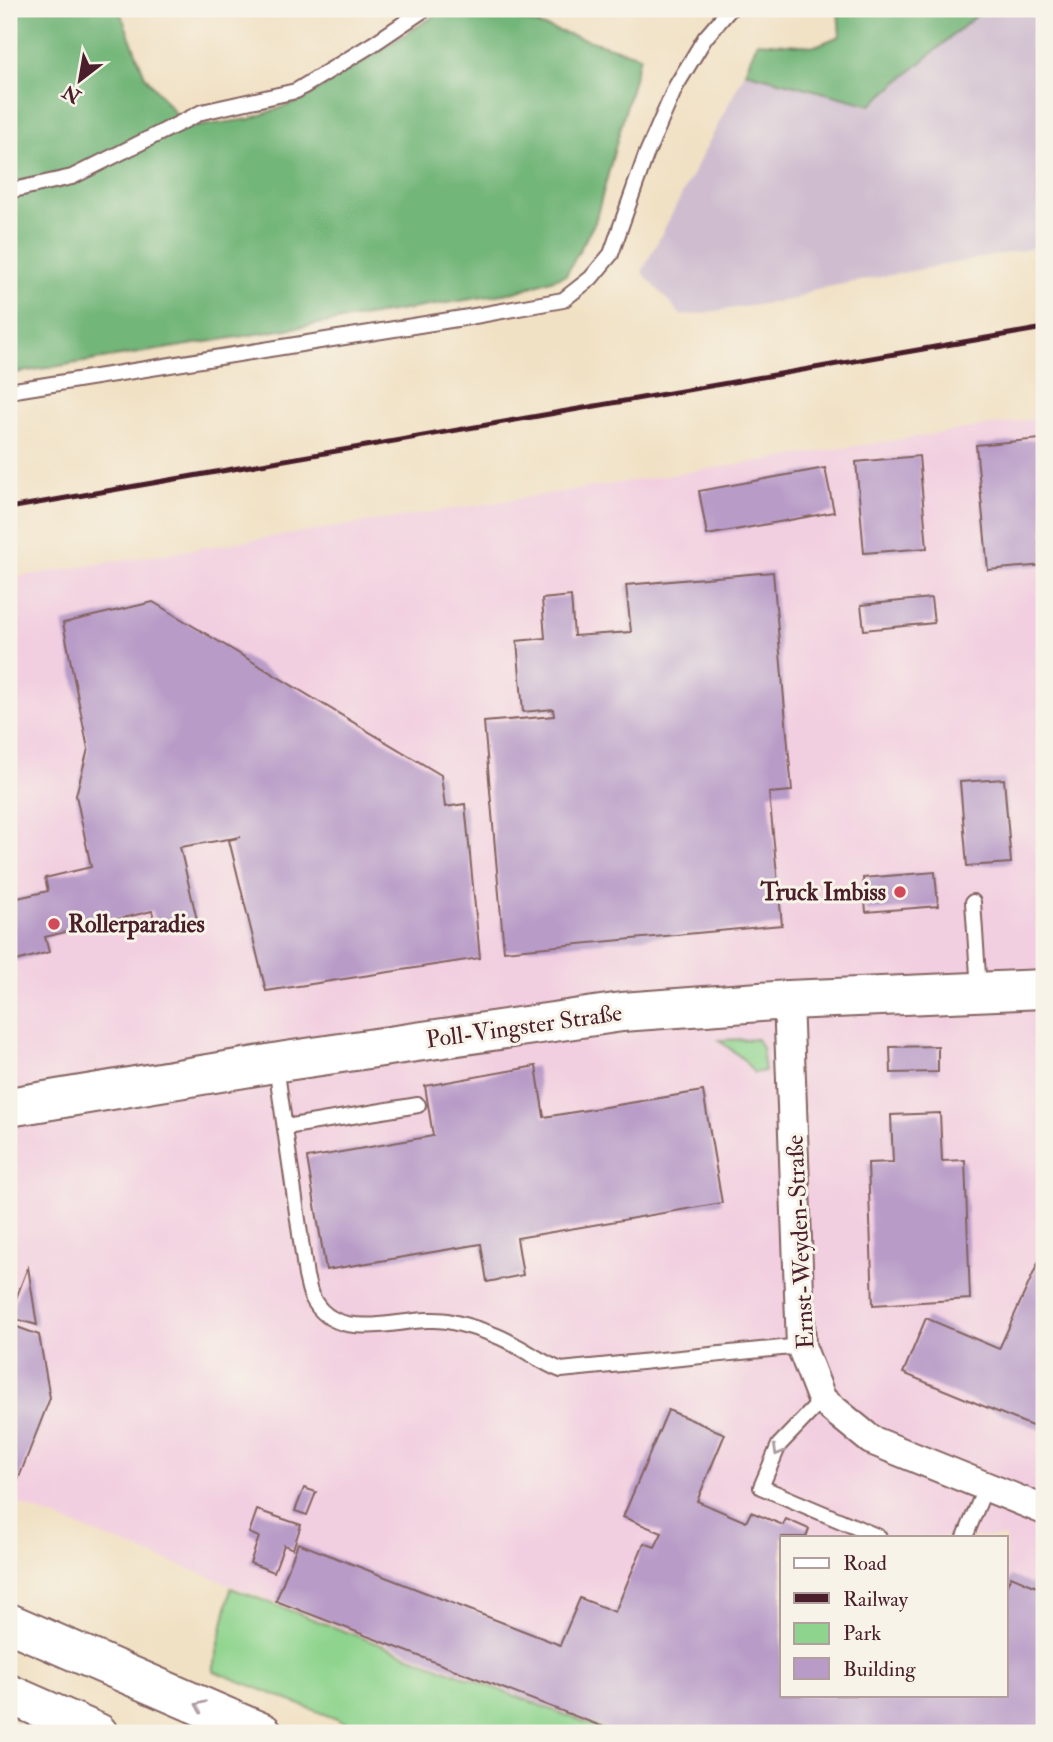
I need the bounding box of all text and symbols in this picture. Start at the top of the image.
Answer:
north arrow [46,46,116,116]
text: N [57,79,86,109]
place label: Truck Imbiss [759,877,886,908]
marker: Truck Imbiss [892,884,908,900]
place label: Rollerparadies [68,909,205,940]
marker: Rollerparadies [46,916,62,932]
street label: Poll-Vingster Straße [424,997,624,1056]
street label: Ernst-Weyden-Straße [779,1134,822,1350]
one-way arrow [773,1443,786,1456]
legend [780,1536,1007,1696]
text: Road [843,1550,888,1577]
text: Railway [843,1586,909,1613]
text: Park [843,1620,881,1647]
text: Building [843,1656,916,1683]
one-way arrow [195,1701,207,1715]

